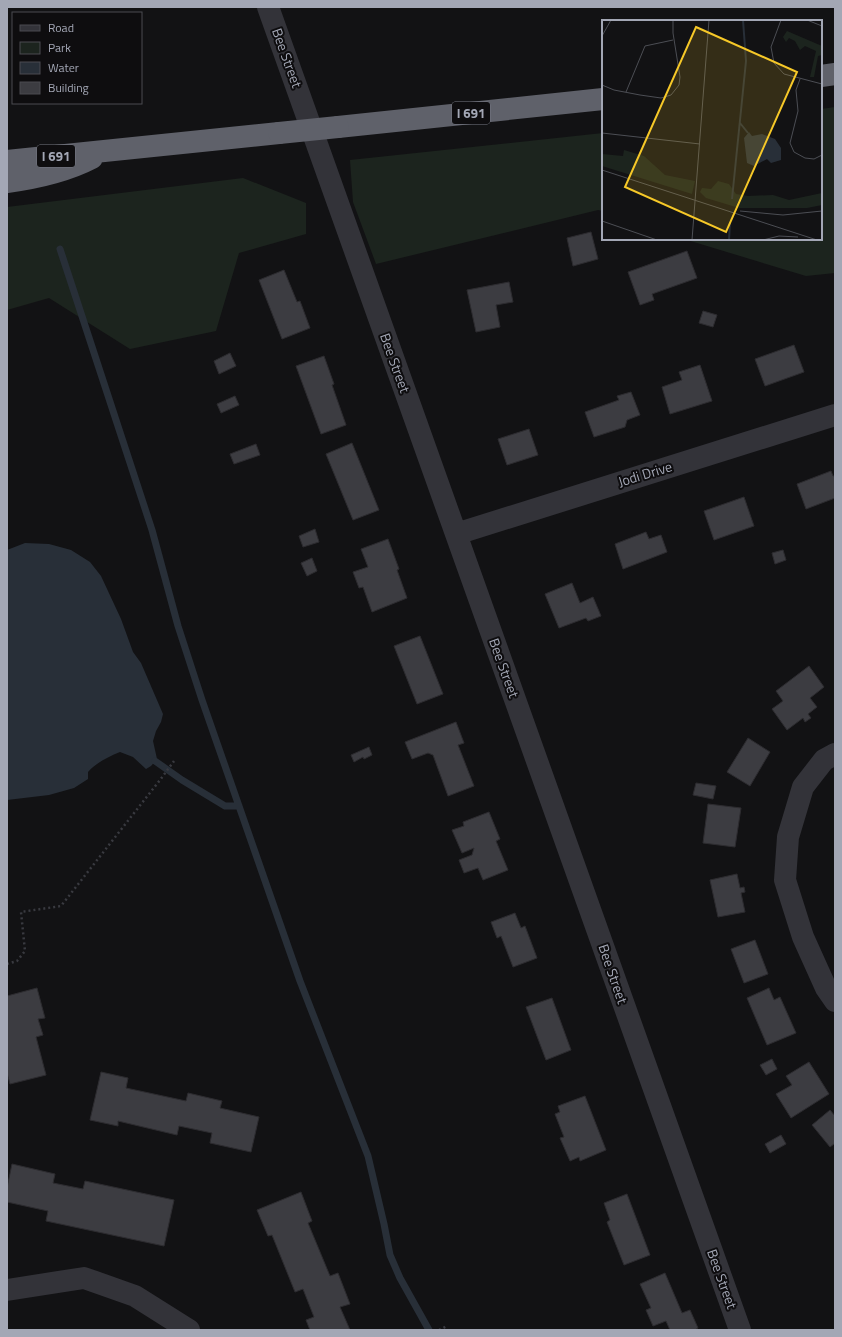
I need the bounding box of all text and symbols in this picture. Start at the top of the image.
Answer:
legend [12,12,142,104]
text: Road [48,18,74,37]
inset map [602,20,822,240]
street label: Bee Street [267,25,308,91]
text: Park [48,38,71,57]
text: Water [48,58,79,77]
text: Building [48,78,89,97]
road number: I 691 [452,102,490,124]
road number: I 691 [37,145,75,167]
street label: Bee Street [375,330,416,396]
street label: Jodi Drive [615,455,674,492]
street label: Bee Street [484,635,525,701]
street label: Bee Street [593,941,634,1007]
street label: Bee Street [702,1246,743,1312]

